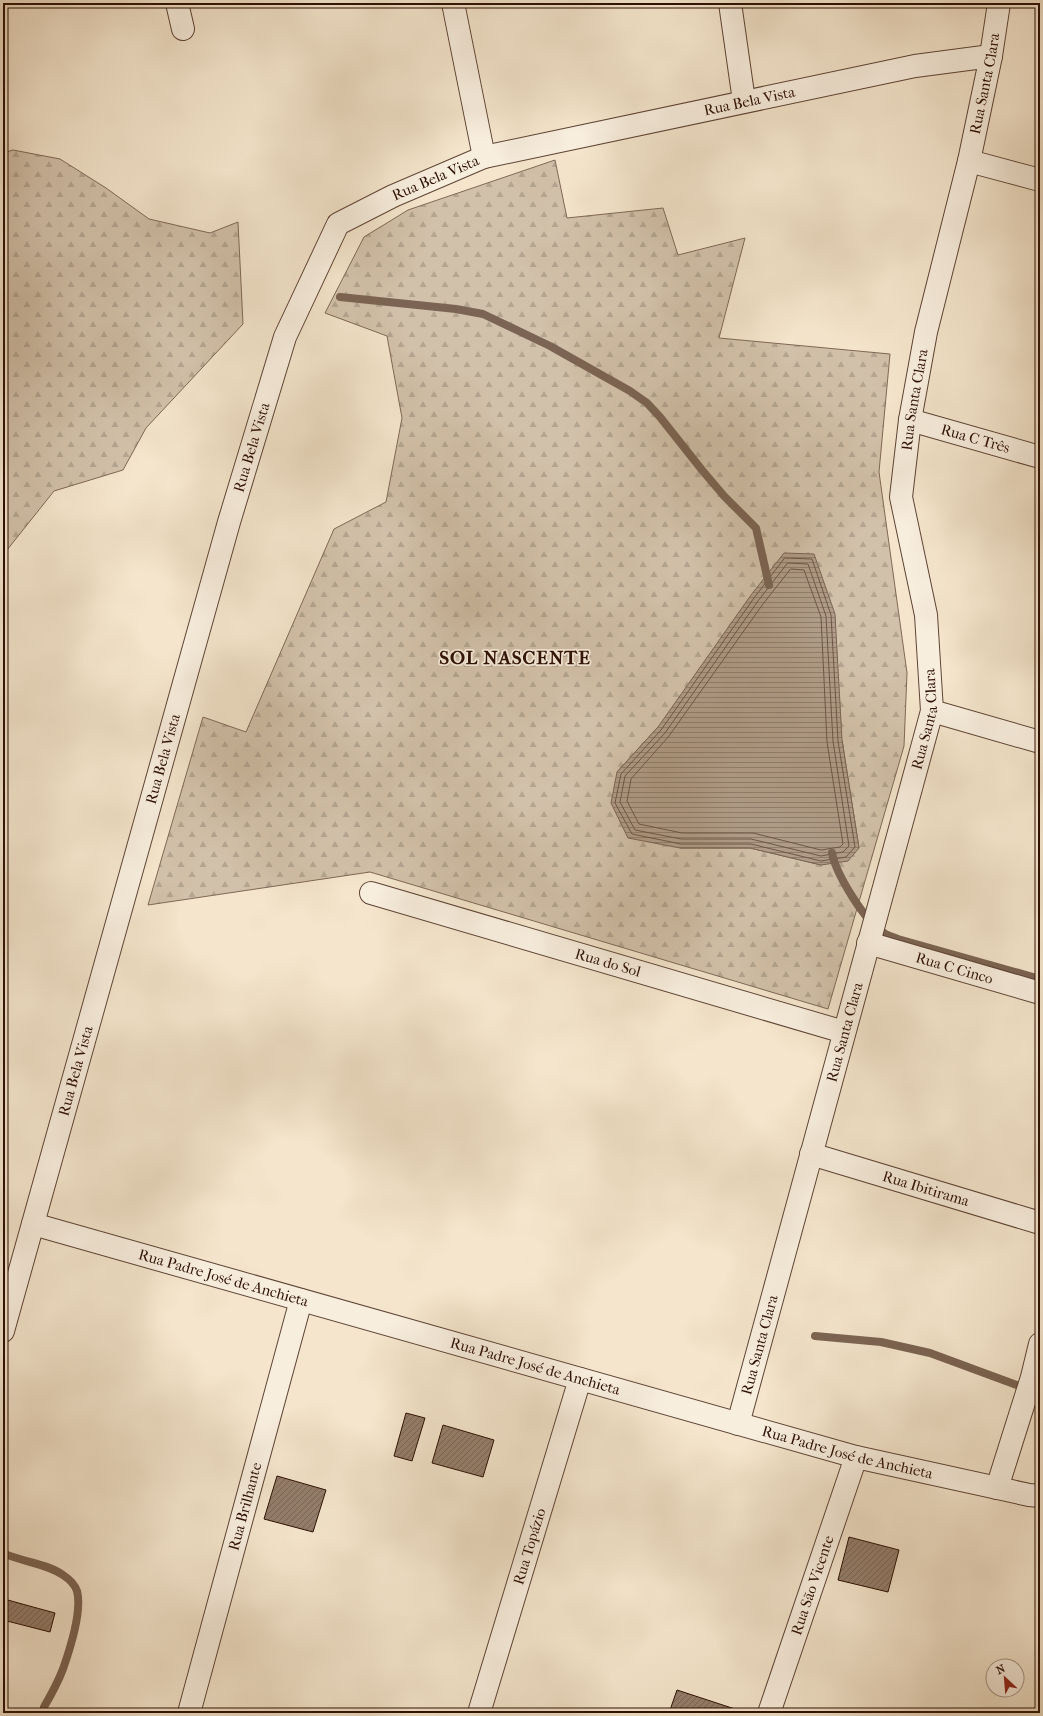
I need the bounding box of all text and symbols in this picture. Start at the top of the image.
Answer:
street label: Rua Santa Clara [966,31,1003,136]
street label: Rua Bela Vista [702,82,798,119]
street label: Rua Bela Vista [389,151,483,204]
street label: Rua Santa Clara [898,346,932,451]
street label: Rua Bela Vista [230,399,274,494]
street label: Rua C Três [939,420,1012,457]
district label: SOL NASCENTE [439,647,591,669]
street label: Rua Santa Clara [907,667,941,771]
street label: Rua Bela Vista [142,711,184,806]
street label: Rua do Sol [573,944,643,981]
street label: Rua C Cinco [914,948,996,988]
street label: Rua Santa Clara [822,979,867,1084]
street label: Rua Bela Vista [54,1023,97,1118]
street label: Rua Ibitirama [880,1167,973,1211]
street label: Rua Padre José de Anchieta [137,1245,312,1311]
street label: Rua Santa Clara [737,1292,782,1397]
street label: Rua Padre José de Anchieta [448,1334,623,1399]
street label: Rua Padre José de Anchieta [760,1422,936,1483]
street label: Rua Brilhante [224,1460,266,1553]
street label: Rua Topázio [509,1506,550,1587]
street label: Rua São Vicente [787,1532,838,1637]
north arrow [985,1658,1025,1698]
text: N [994,1662,1008,1677]

